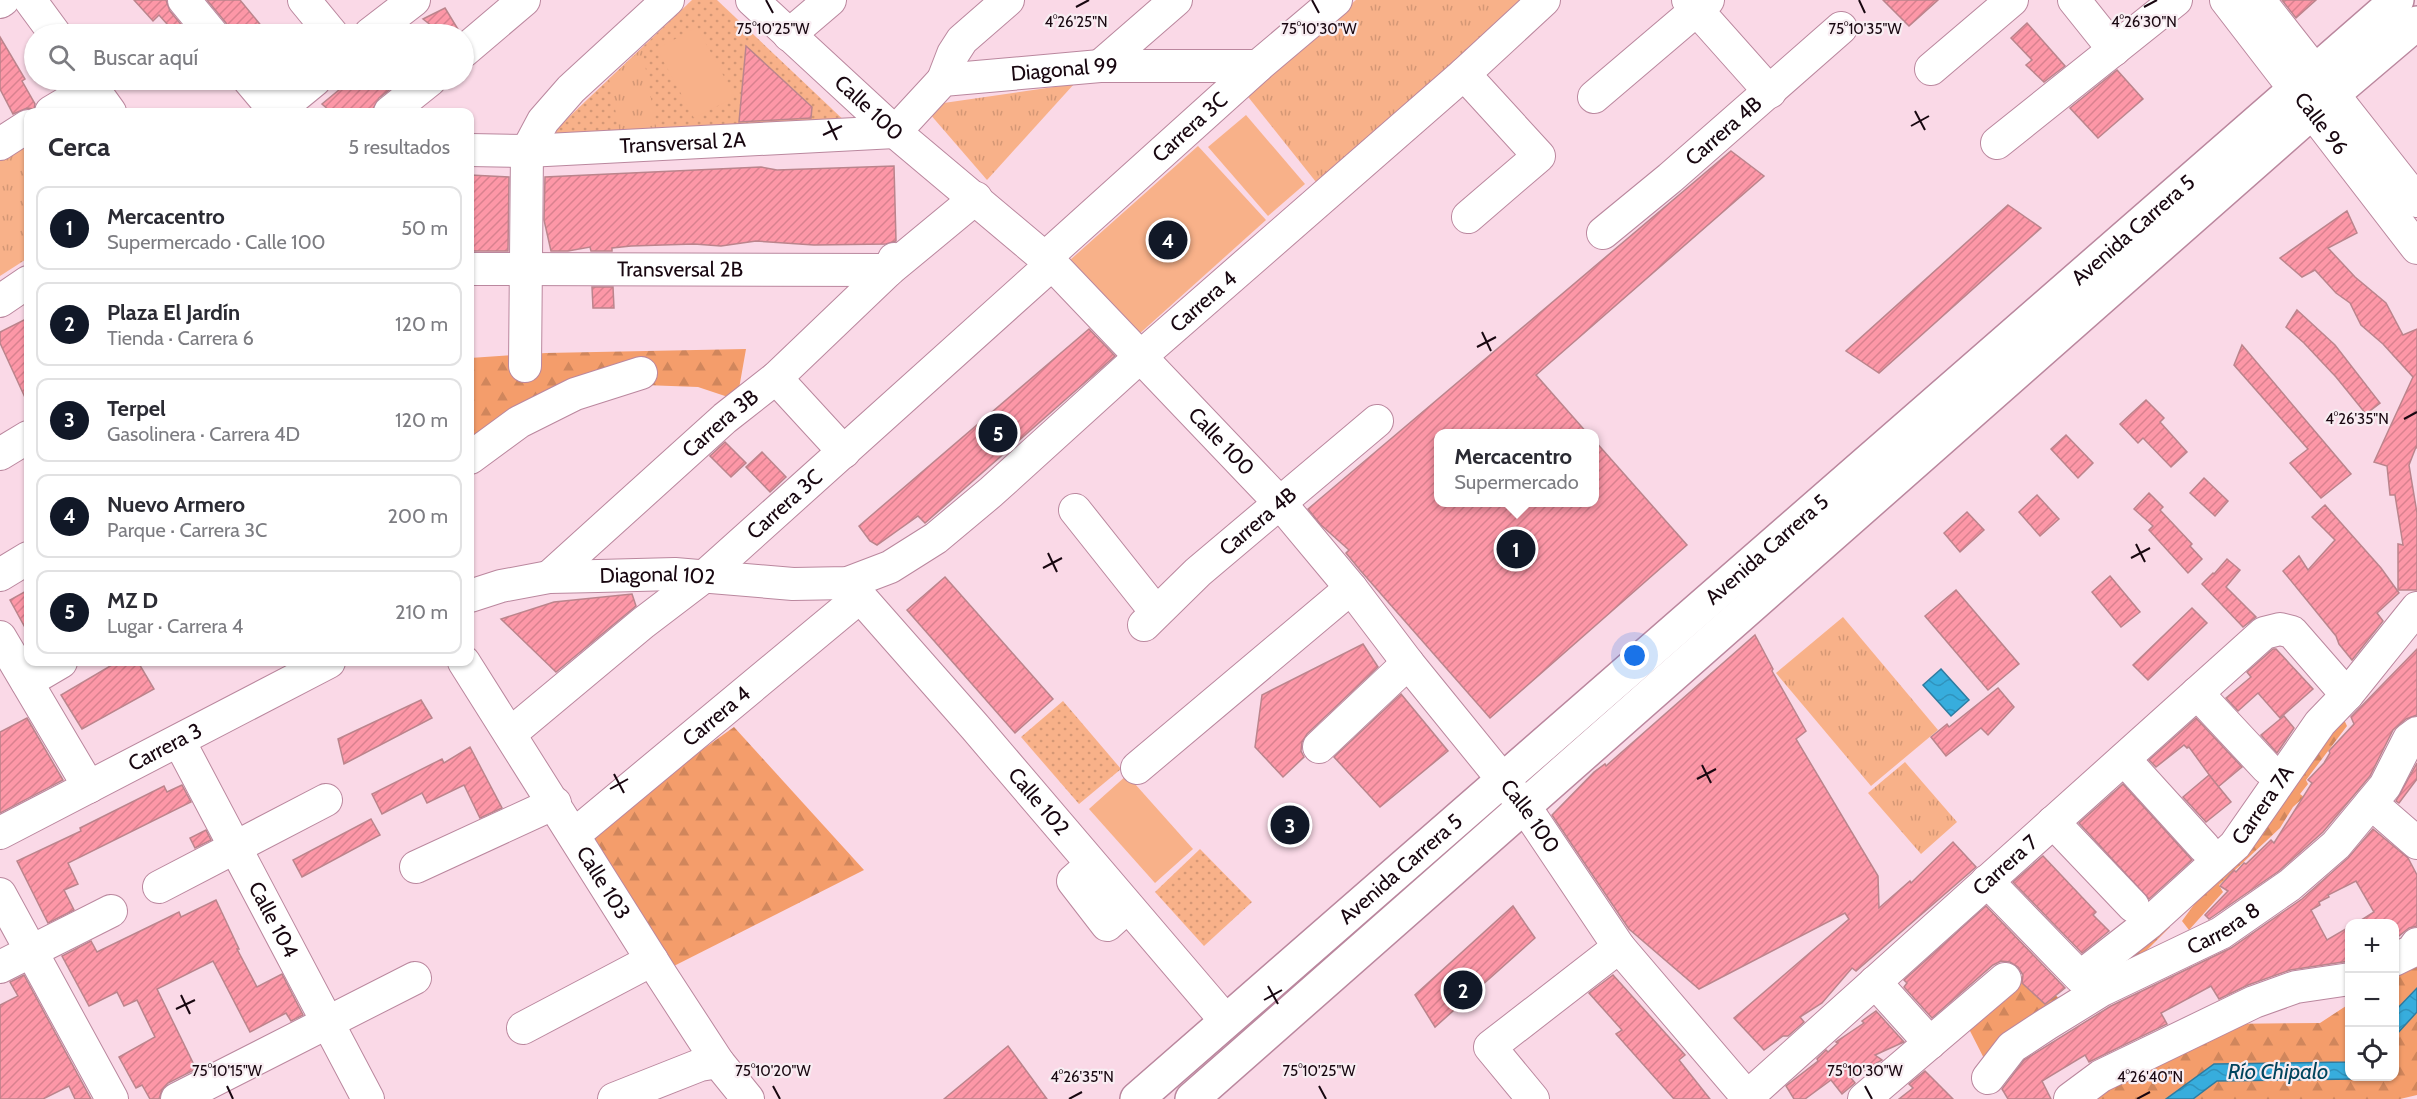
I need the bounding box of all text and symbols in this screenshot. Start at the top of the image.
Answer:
text: 4°26'25"N [1044,13,1108,31]
text: 4°26'30"N [2111,13,2177,31]
text: 75°10'25"W [737,20,810,38]
text: 75°10'30"W [1281,20,1358,38]
text: 75°10'35"W [1828,20,1902,38]
search box [24,24,474,90]
icon: search [45,41,78,74]
text: Buscar aquí [93,44,198,71]
street label: Diagonal 99 [1010,53,1118,86]
street label: Calle 100 [830,70,909,145]
street label: Carrera 3C [1147,87,1232,167]
street label: Calle 96 [2290,87,2354,160]
street label: Carrera 4B [1680,91,1766,171]
street label: Transversal 2A [619,127,747,158]
text: Cerca [48,131,110,163]
text: 5 resultados [348,135,450,159]
street label: Avenida Carrera 5 [2066,169,2200,290]
text: Mercacentro [107,203,225,230]
text: 1 [66,216,73,240]
text: 50 m [401,216,448,240]
pin: 4 [1148,218,1188,262]
text: Supermercado · Calle 100 [107,230,326,254]
street label: Transversal 2B [617,256,743,282]
street label: Carrera 4 [1165,266,1241,337]
text: Plaza El Jardín [107,299,240,326]
text: 2 [64,312,75,336]
text: 120 m [395,312,448,336]
text: Tienda · Carrera 6 [107,326,254,350]
street label: Carrera 3B [677,384,763,463]
text: Terpel [107,395,166,422]
street label: Calle 100 [1183,402,1260,480]
text: 3 [64,408,75,432]
text: 120 m [395,408,448,432]
pin: 5 [978,410,1018,456]
text: 4°26'35"N [2325,410,2389,428]
text: Gasolinera · Carrera 4D [107,422,300,446]
popup [1434,429,1599,507]
text: Mercacentro [1454,443,1572,470]
street label: Carrera 3C [741,464,827,544]
text: Supermercado [1454,470,1579,494]
street label: Carrera 4B [1214,482,1301,561]
street label: Avenida Carrera 5 [1700,489,1833,610]
text: Nuevo Armero [107,491,245,518]
text: 4 [63,504,76,528]
text: 200 m [388,504,448,528]
text: Parque · Carrera 3C [107,518,267,542]
pin: 1 [1496,526,1536,572]
street label: Diagonal 102 [599,561,716,589]
text: MZ D [107,587,158,614]
text: 5 [64,600,75,624]
text: 210 m [395,600,448,624]
text: Lugar · Carrera 4 [107,614,243,638]
your location [1620,641,1649,670]
street label: Carrera 4 [677,681,755,751]
street label: Carrera 3 [124,717,206,776]
street label: Carrera 7A [2226,760,2299,849]
street label: Calle 102 [1003,762,1075,840]
street label: Calle 100 [1496,774,1565,857]
pin: 3 [1270,802,1310,848]
street label: Avenida Carrera 5 [1334,808,1467,929]
street label: Carrera 7 [1967,829,2043,900]
street label: Calle 103 [571,841,636,924]
street label: Calle 104 [244,877,304,962]
street label: Carrera 8 [2183,897,2265,959]
map controls [2345,919,2399,1081]
button: + [2345,919,2399,973]
pin: 2 [1444,968,1482,1012]
button: − [2345,973,2399,1027]
button: locate [2345,1027,2399,1081]
water label: Río Chipalo [2228,1058,2328,1085]
text: 75°10'15"W [192,1062,263,1080]
text: 75°10'20"W [735,1062,811,1080]
text: 75°10'25"W [1283,1062,1356,1080]
text: 75°10'30"W [1827,1062,1904,1080]
text: 4°26'35"N [1050,1068,1114,1086]
text: 4°26'40"N [2117,1068,2183,1086]

